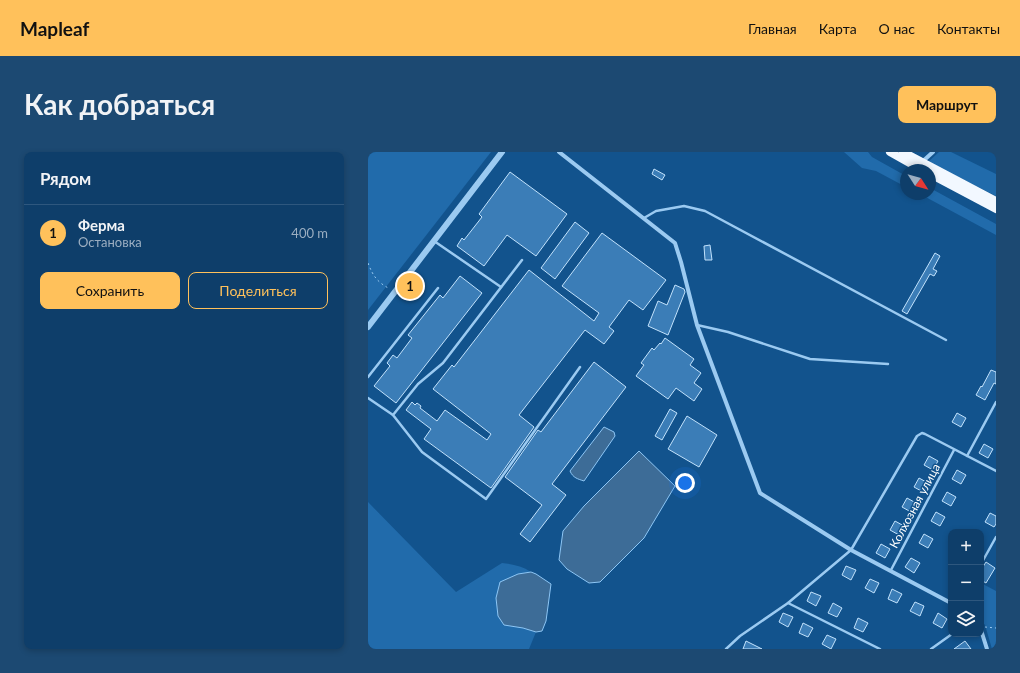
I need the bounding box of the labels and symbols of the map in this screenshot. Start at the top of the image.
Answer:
north arrow [900,164,936,200]
pin: 1 [397,271,423,301]
street label: Колхозная улица [886,461,943,551]
your location [675,473,695,493]

